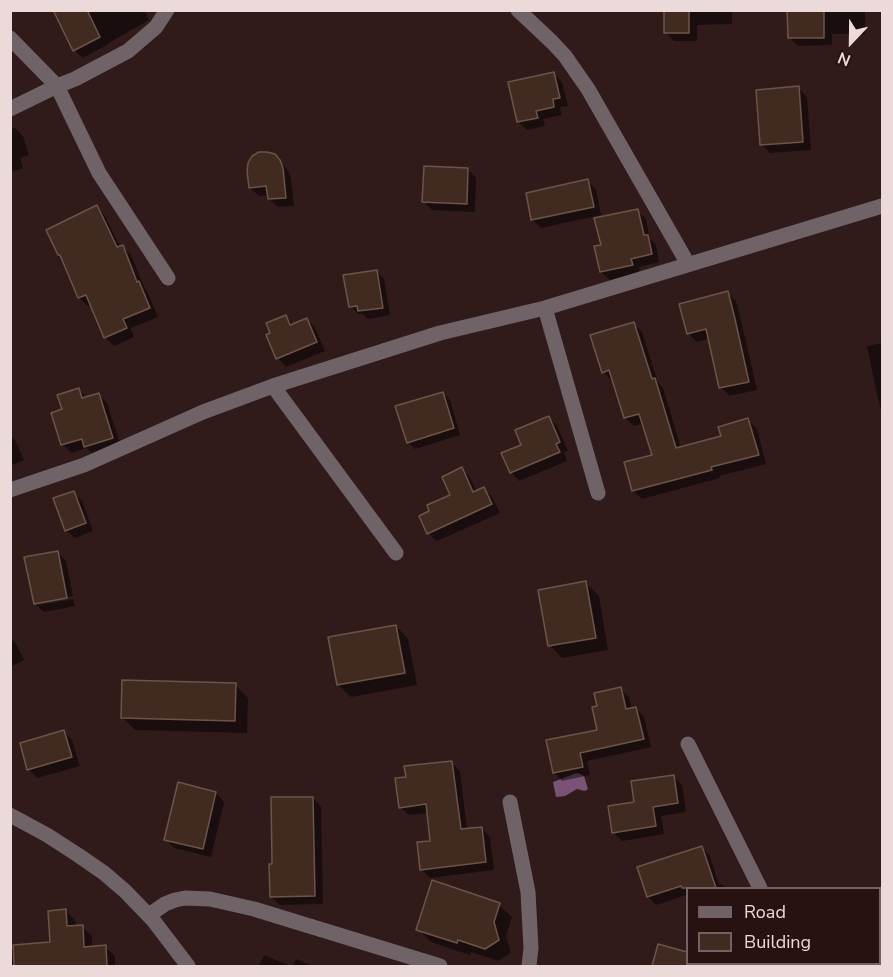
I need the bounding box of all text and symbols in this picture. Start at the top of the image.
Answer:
north arrow [821,12,881,72]
text: N [835,46,854,71]
legend [686,887,881,965]
text: Road [744,900,786,924]
text: Building [744,930,811,954]

